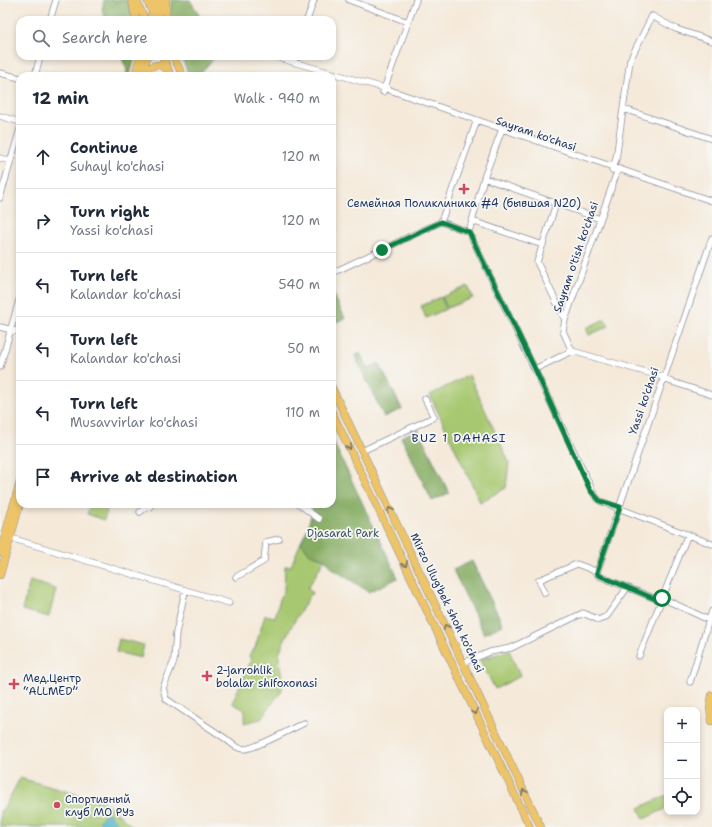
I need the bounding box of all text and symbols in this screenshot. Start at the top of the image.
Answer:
search box [16,16,336,60]
icon: search [30,27,52,49]
text: Search here [62,28,148,48]
text: 12 min [32,87,89,109]
text: Walk · 940 m [234,90,320,107]
street label: Sayram ko'chasi [494,113,578,155]
text: Continue [70,138,138,158]
icon: ahead [32,146,54,168]
text: 120 m [282,148,320,165]
text: Suhayl ko'chasi [70,158,165,175]
marker: Семейная Поликлиника #4 (бывшая N20) [458,183,470,195]
place label: Семейная Поликлиника #4 (бывшая N20) [347,196,581,211]
street label: Sayram o'tish ko'chasi [550,200,602,314]
text: Turn right [70,202,150,222]
icon: right [32,210,54,232]
text: 120 m [282,212,320,229]
text: Yassi ko'chasi [70,222,153,239]
route end [373,241,391,259]
text: Turn left [70,266,138,286]
icon: left [32,274,54,296]
text: 540 m [279,276,320,293]
text: Kalandar ko'chasi [70,286,181,303]
text: Turn left [70,330,138,350]
icon: left [32,338,54,360]
text: 50 m [287,340,320,357]
text: Kalandar ko'chasi [70,350,181,367]
street label: Yassi ko'chasi [625,365,663,437]
text: Turn left [70,394,138,414]
icon: left [32,402,54,424]
text: 110 m [285,404,320,421]
text: Musavvirlar ko'chasi [70,414,198,431]
district label: BUZ 1 DAHASI [412,430,506,446]
one-way arrow [344,443,352,450]
icon: arrive [32,466,54,488]
text: Arrive at destination [70,467,238,487]
one-way arrow [387,507,395,514]
park label: Djasarat Park [307,526,379,541]
street label: Mirzo Ulug'bek shoh ko'chasi [407,531,487,675]
one-way arrow [400,560,408,568]
route start [653,589,671,607]
one-way arrow [443,624,451,632]
place label: 2-jarrohlik bolalar shifoxonasi [216,663,317,691]
marker: 2-jarrohlik bolalar shifoxonasi [201,670,213,682]
place label: Мед.Центр “ALLMED” [23,671,81,699]
marker: Мед.Центр “ALLMED” [8,678,20,690]
map controls [664,707,700,815]
button: + [664,707,700,743]
one-way arrow [470,708,478,716]
button: − [664,743,700,779]
button: locate [664,779,700,815]
one-way arrow [521,788,529,796]
place label: Спортивный клуб МО РУз [65,792,134,820]
marker: Спортивный клуб МО РУз [52,800,62,810]

